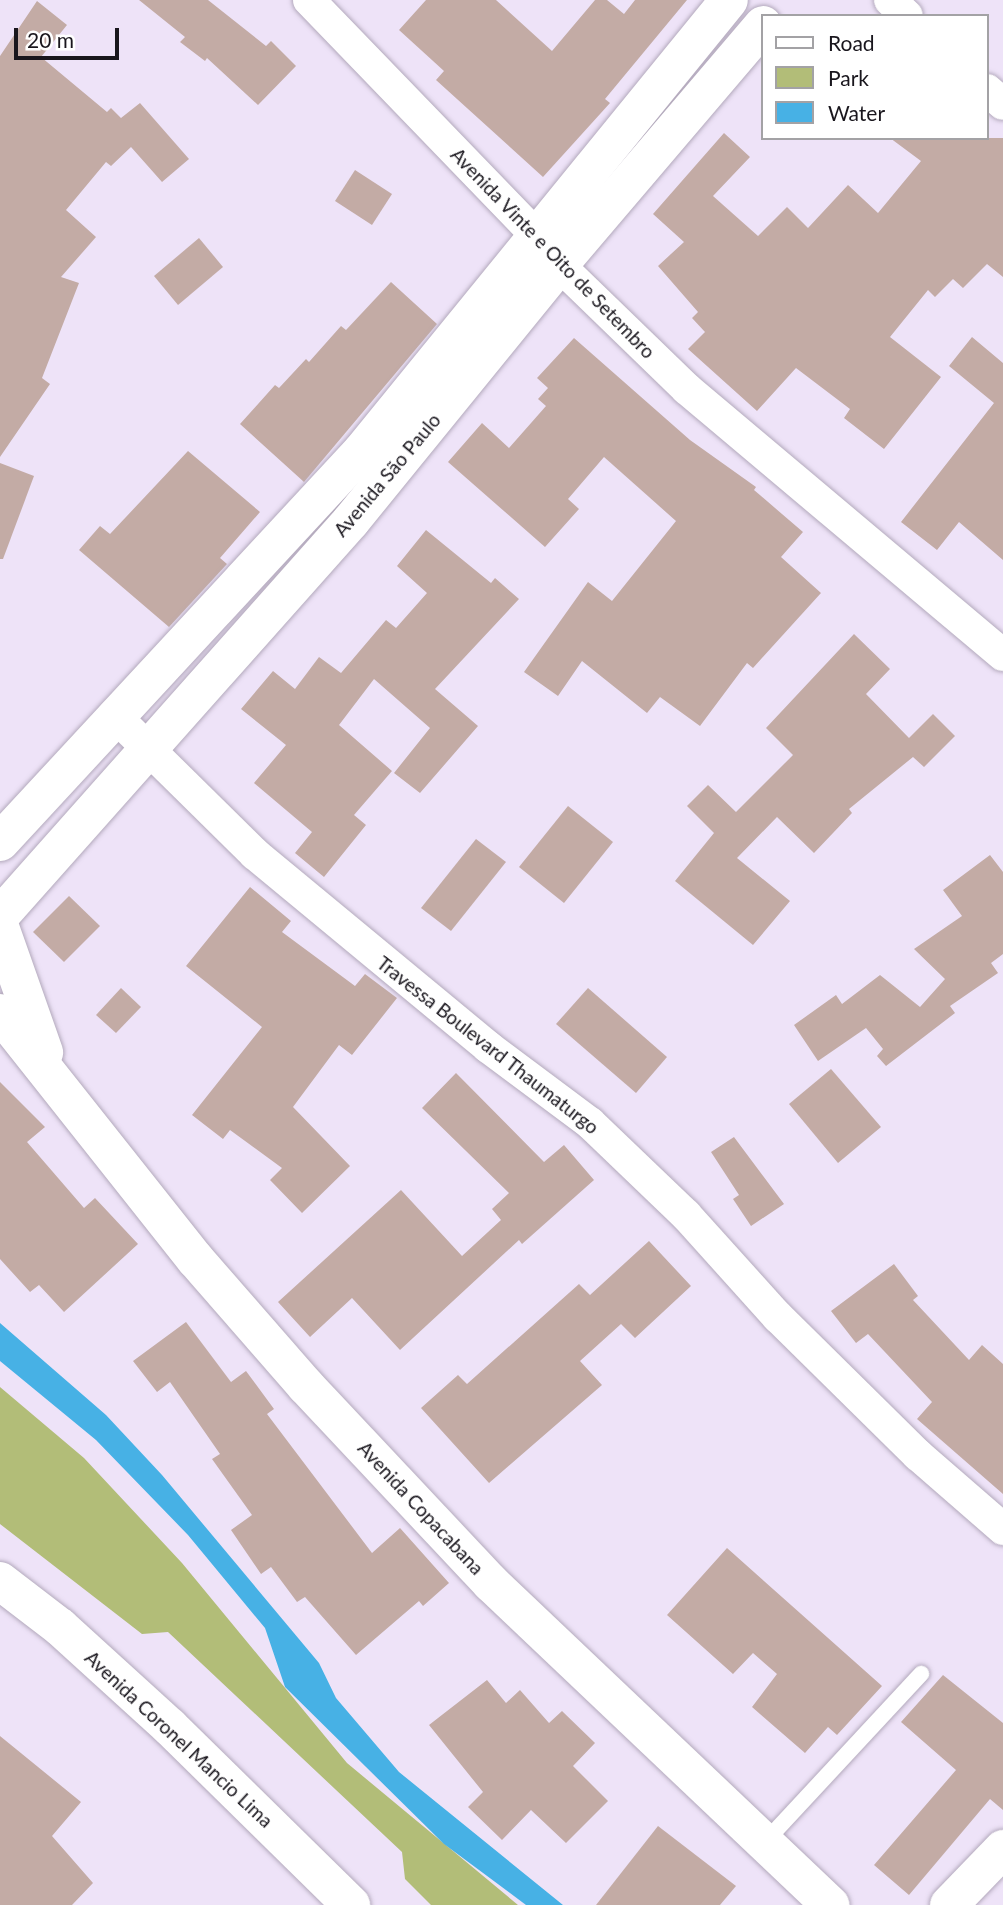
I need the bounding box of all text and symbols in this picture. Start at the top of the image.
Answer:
scale bar [18,14,122,58]
legend [762,14,989,140]
text: 20 m [27,27,74,52]
text: Road [828,30,875,55]
text: Park [828,65,869,90]
text: Water [828,100,885,125]
street label: Avenida Vinte e Oito de Setembro [446,143,660,363]
street label: Avenida São Paulo [329,409,445,541]
street label: Travessa Boulevard Thaumaturgo [372,951,604,1139]
street label: Avenida Copacabana [353,1437,489,1579]
street label: Avenida Coronel Mancio Lima [80,1646,278,1832]

